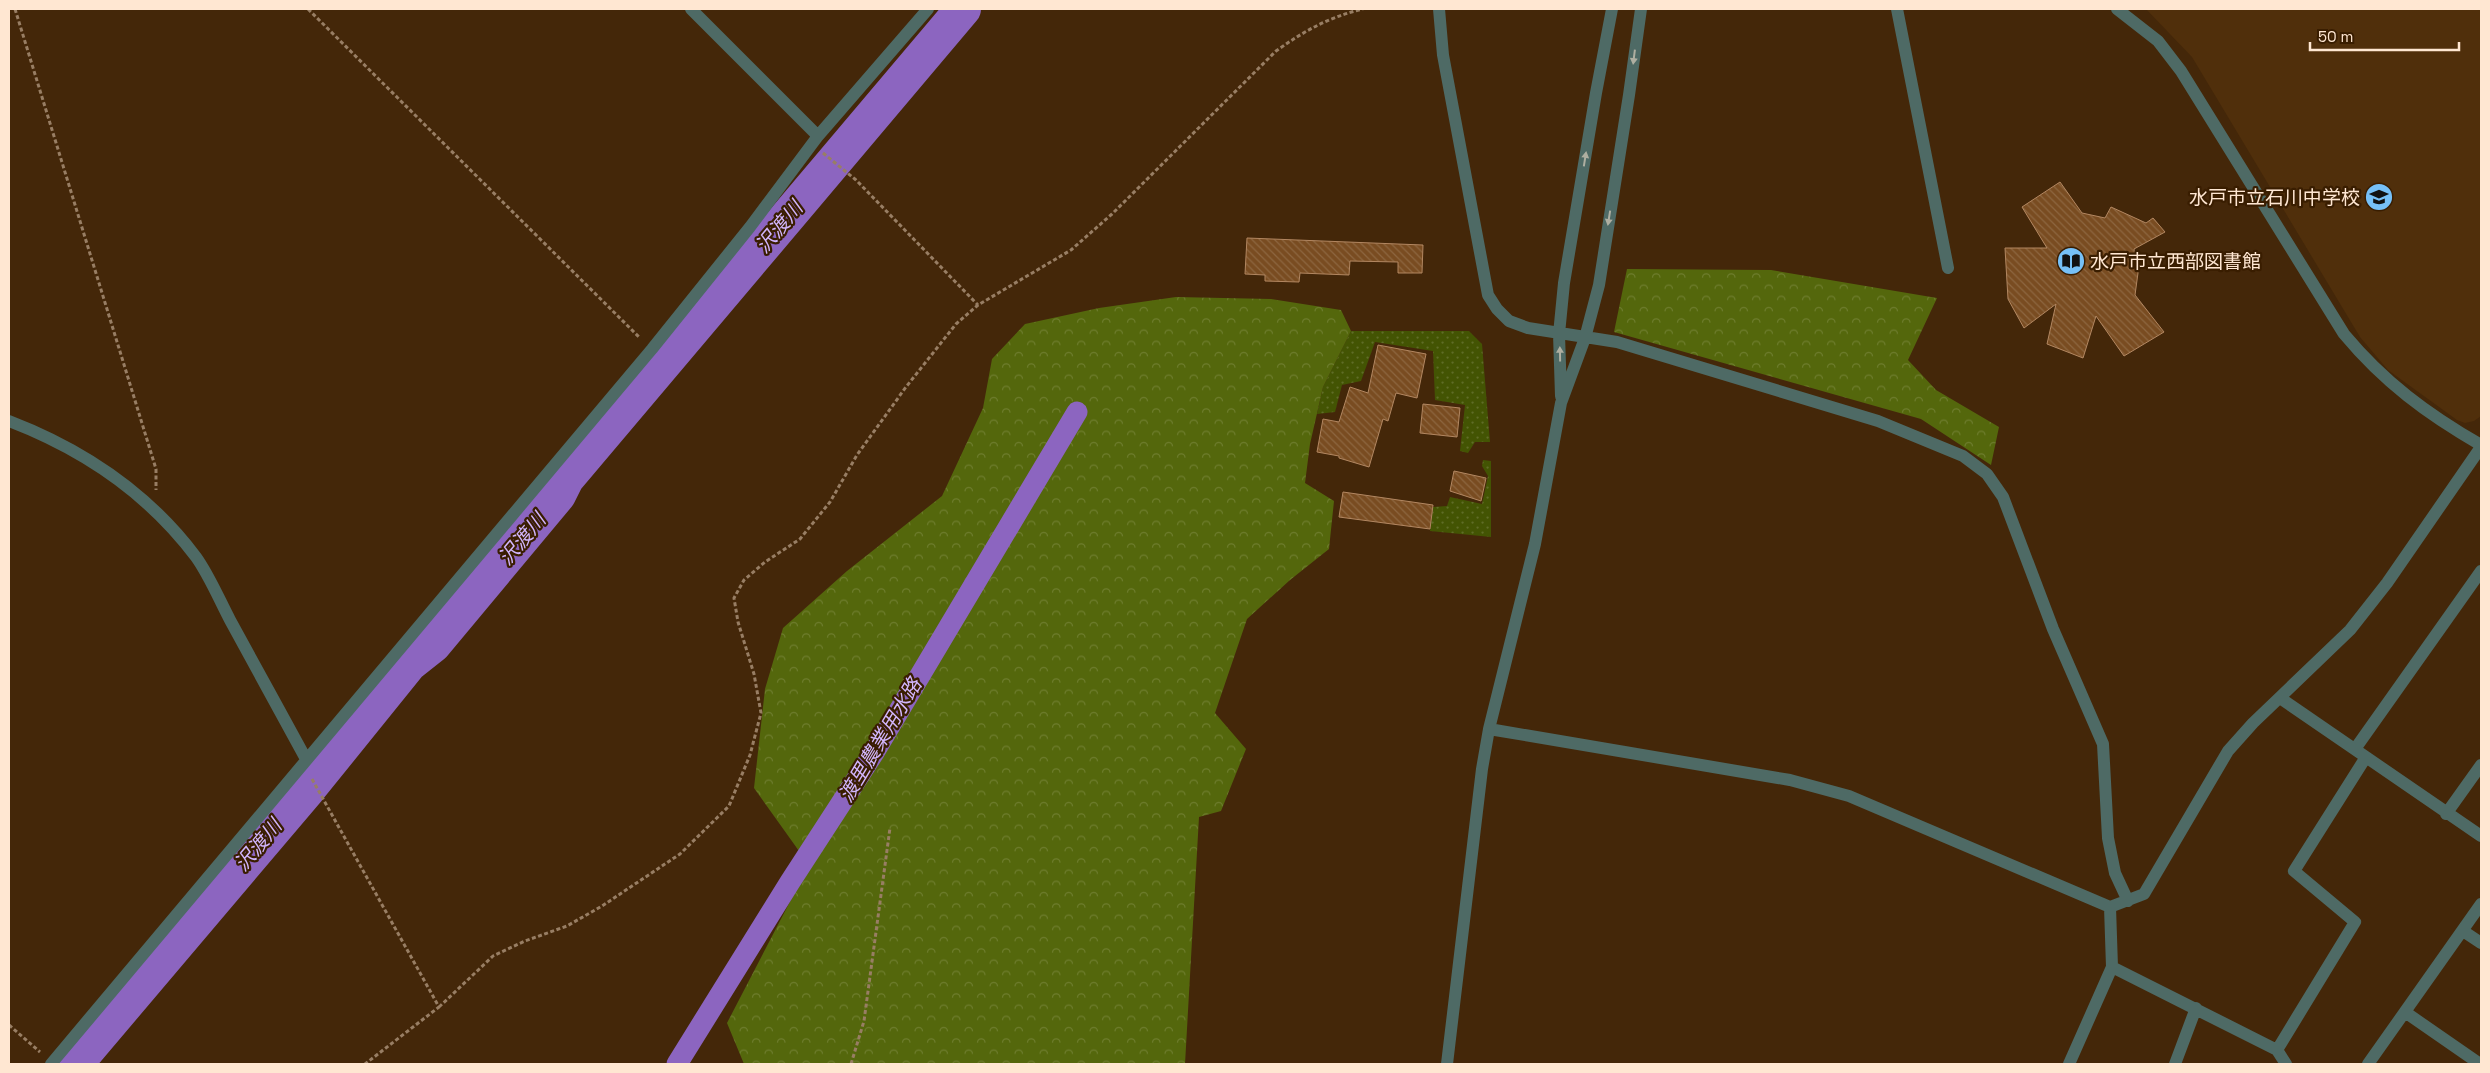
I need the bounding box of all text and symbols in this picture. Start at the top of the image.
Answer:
scale bar [2310,20,2459,52]
text: 50 m [2318,27,2353,46]
one-way arrow [1630,49,1638,65]
one-way arrow [1581,150,1589,166]
school or university icon: 水戸市立石川中学校 [2364,182,2394,212]
place label: 水戸市立石川中学校 [2189,185,2360,210]
water label: 沢渡川 [750,194,810,258]
one-way arrow [1605,210,1613,226]
library icon: 水戸市立西部図書館 [2056,246,2086,276]
place label: 水戸市立西部図書館 [2090,249,2261,274]
one-way arrow [1556,346,1564,362]
water label: 沢渡川 [493,506,553,570]
water label: 渡里農業用水路 [833,672,928,807]
water label: 沢渡川 [229,812,289,876]

